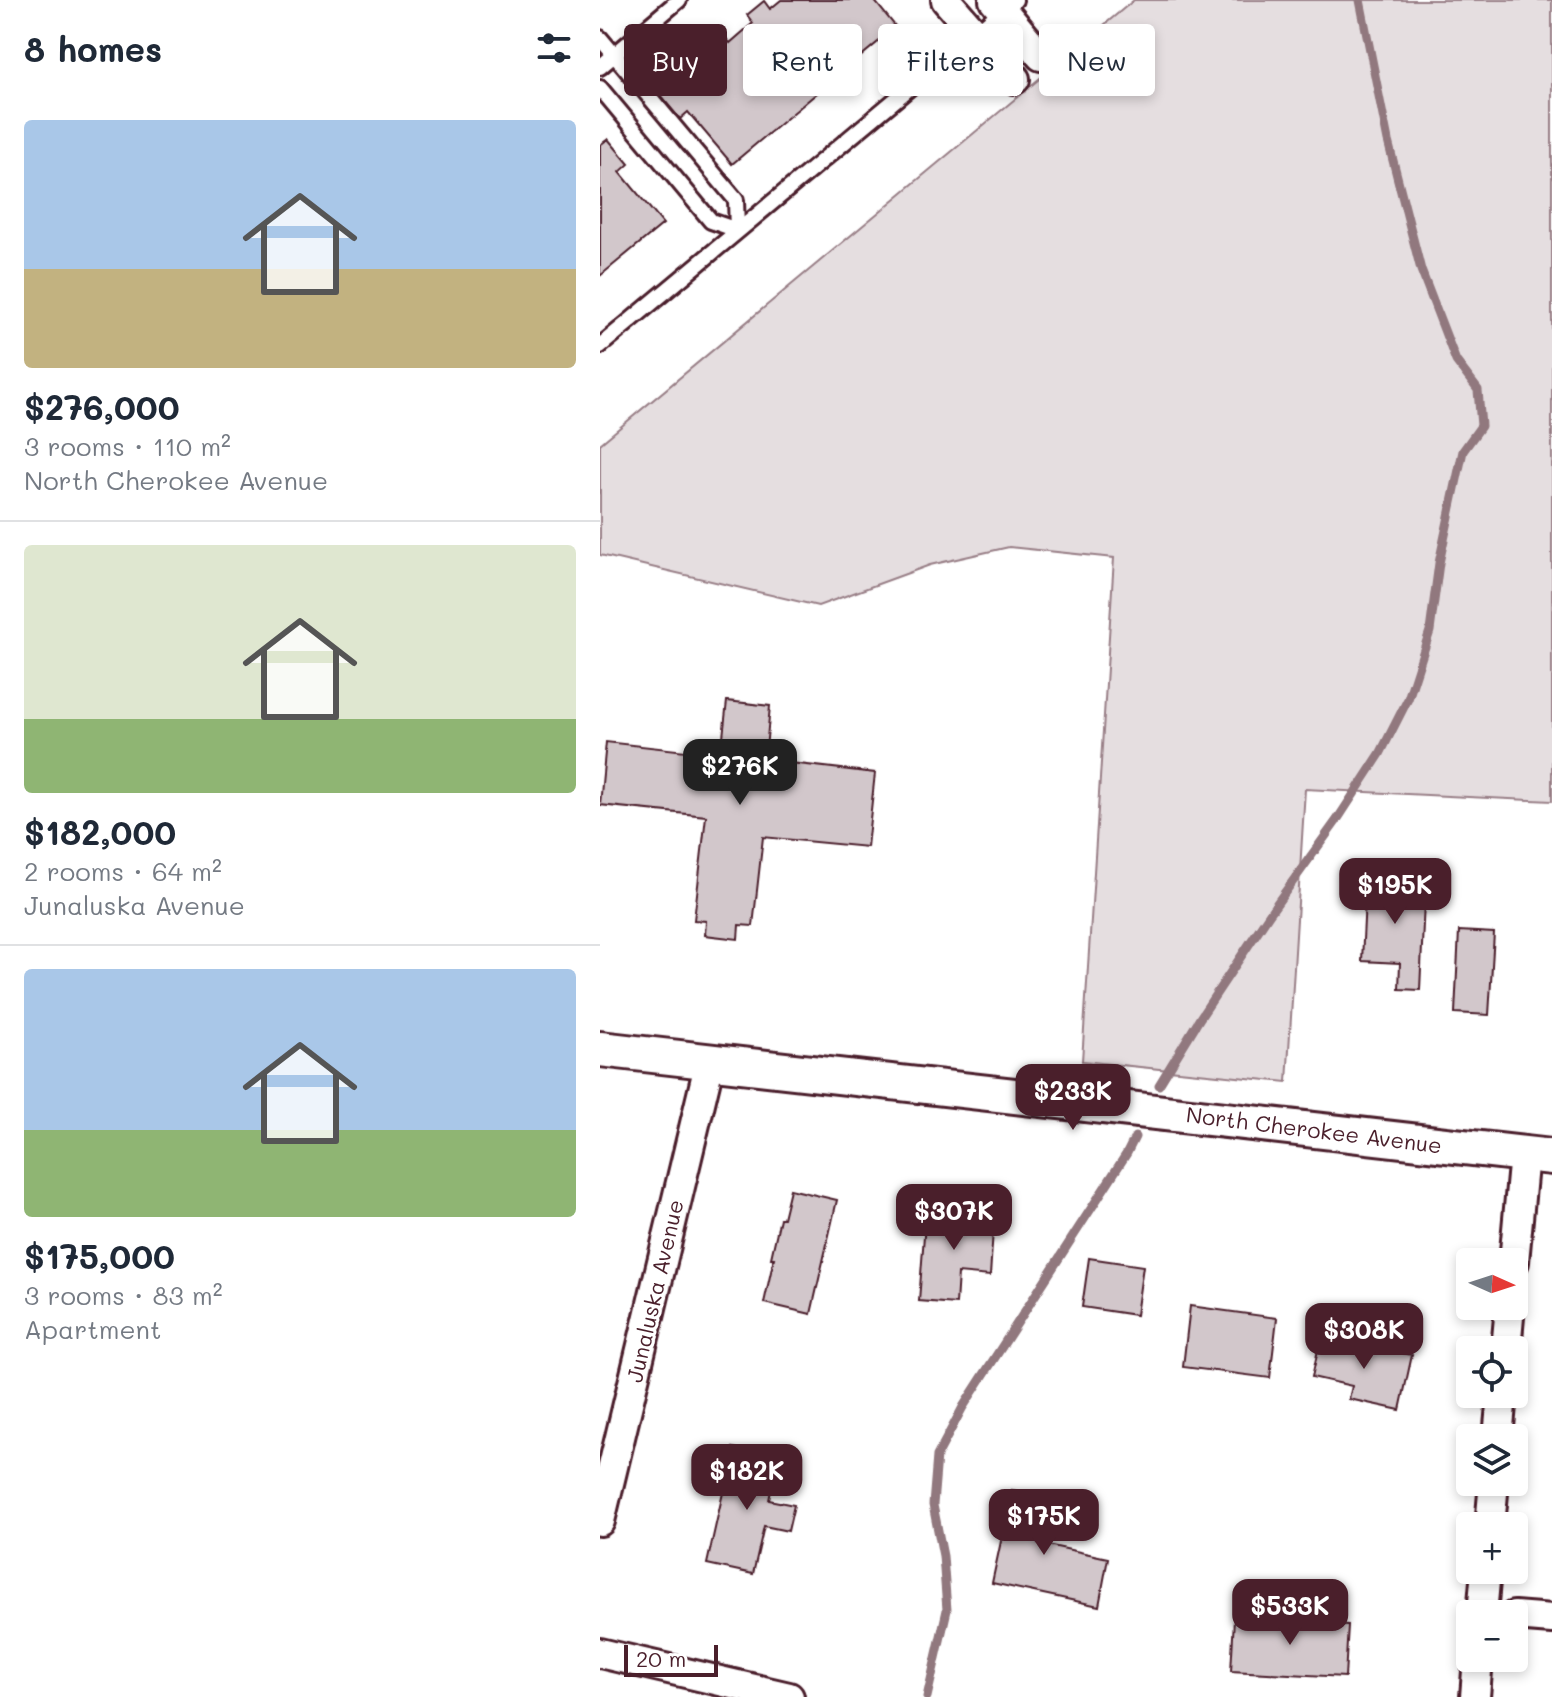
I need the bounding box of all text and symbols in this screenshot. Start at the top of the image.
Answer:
chip: Buy [624,24,727,96]
chip: Rent [743,24,862,96]
chip: Filters [878,24,1023,96]
chip: New [1039,24,1155,96]
text: 8 homes [24,26,162,71]
icon: filters [532,26,576,70]
icon: home [228,172,372,316]
text: $276,000 [24,384,180,429]
text: 3 rooms · 110 m² [24,429,231,463]
text: North Cherokee Avenue [24,463,328,497]
icon: home [228,597,372,741]
pin: $276K [684,739,796,807]
text: $276K [701,748,779,782]
text: $182,000 [24,809,176,854]
text: 2 rooms · 64 m² [24,854,222,888]
pin: $195K [1339,858,1451,926]
text: $195K [1357,867,1433,901]
text: Junaluska Avenue [24,888,245,922]
icon: home [228,1021,372,1165]
pin: $233K [1017,1064,1129,1132]
text: $233K [1034,1073,1112,1107]
street label: North Cherokee Avenue [1185,1099,1444,1160]
pin: $307K [898,1184,1010,1252]
text: $307K [914,1193,994,1227]
street label: Junaluska Avenue [619,1197,690,1385]
text: $175,000 [24,1233,175,1278]
north arrow [1456,1248,1528,1320]
map controls [1456,1248,1528,1672]
text: 3 rooms · 83 m² [24,1278,223,1312]
pin: $308K [1308,1303,1420,1371]
text: Apartment [24,1312,161,1346]
text: $308K [1323,1312,1405,1346]
button: locate [1456,1336,1528,1408]
button: layers [1456,1424,1528,1496]
pin: $182K [691,1444,803,1512]
text: $182K [709,1453,785,1487]
pin: $175K [988,1489,1100,1557]
text: $175K [1007,1498,1081,1532]
button: + [1456,1512,1528,1584]
pin: $533K [1234,1579,1346,1647]
text: $533K [1250,1588,1330,1622]
button: − [1456,1600,1528,1672]
scale bar [624,1641,718,1677]
text: 20 m [636,1644,686,1673]

